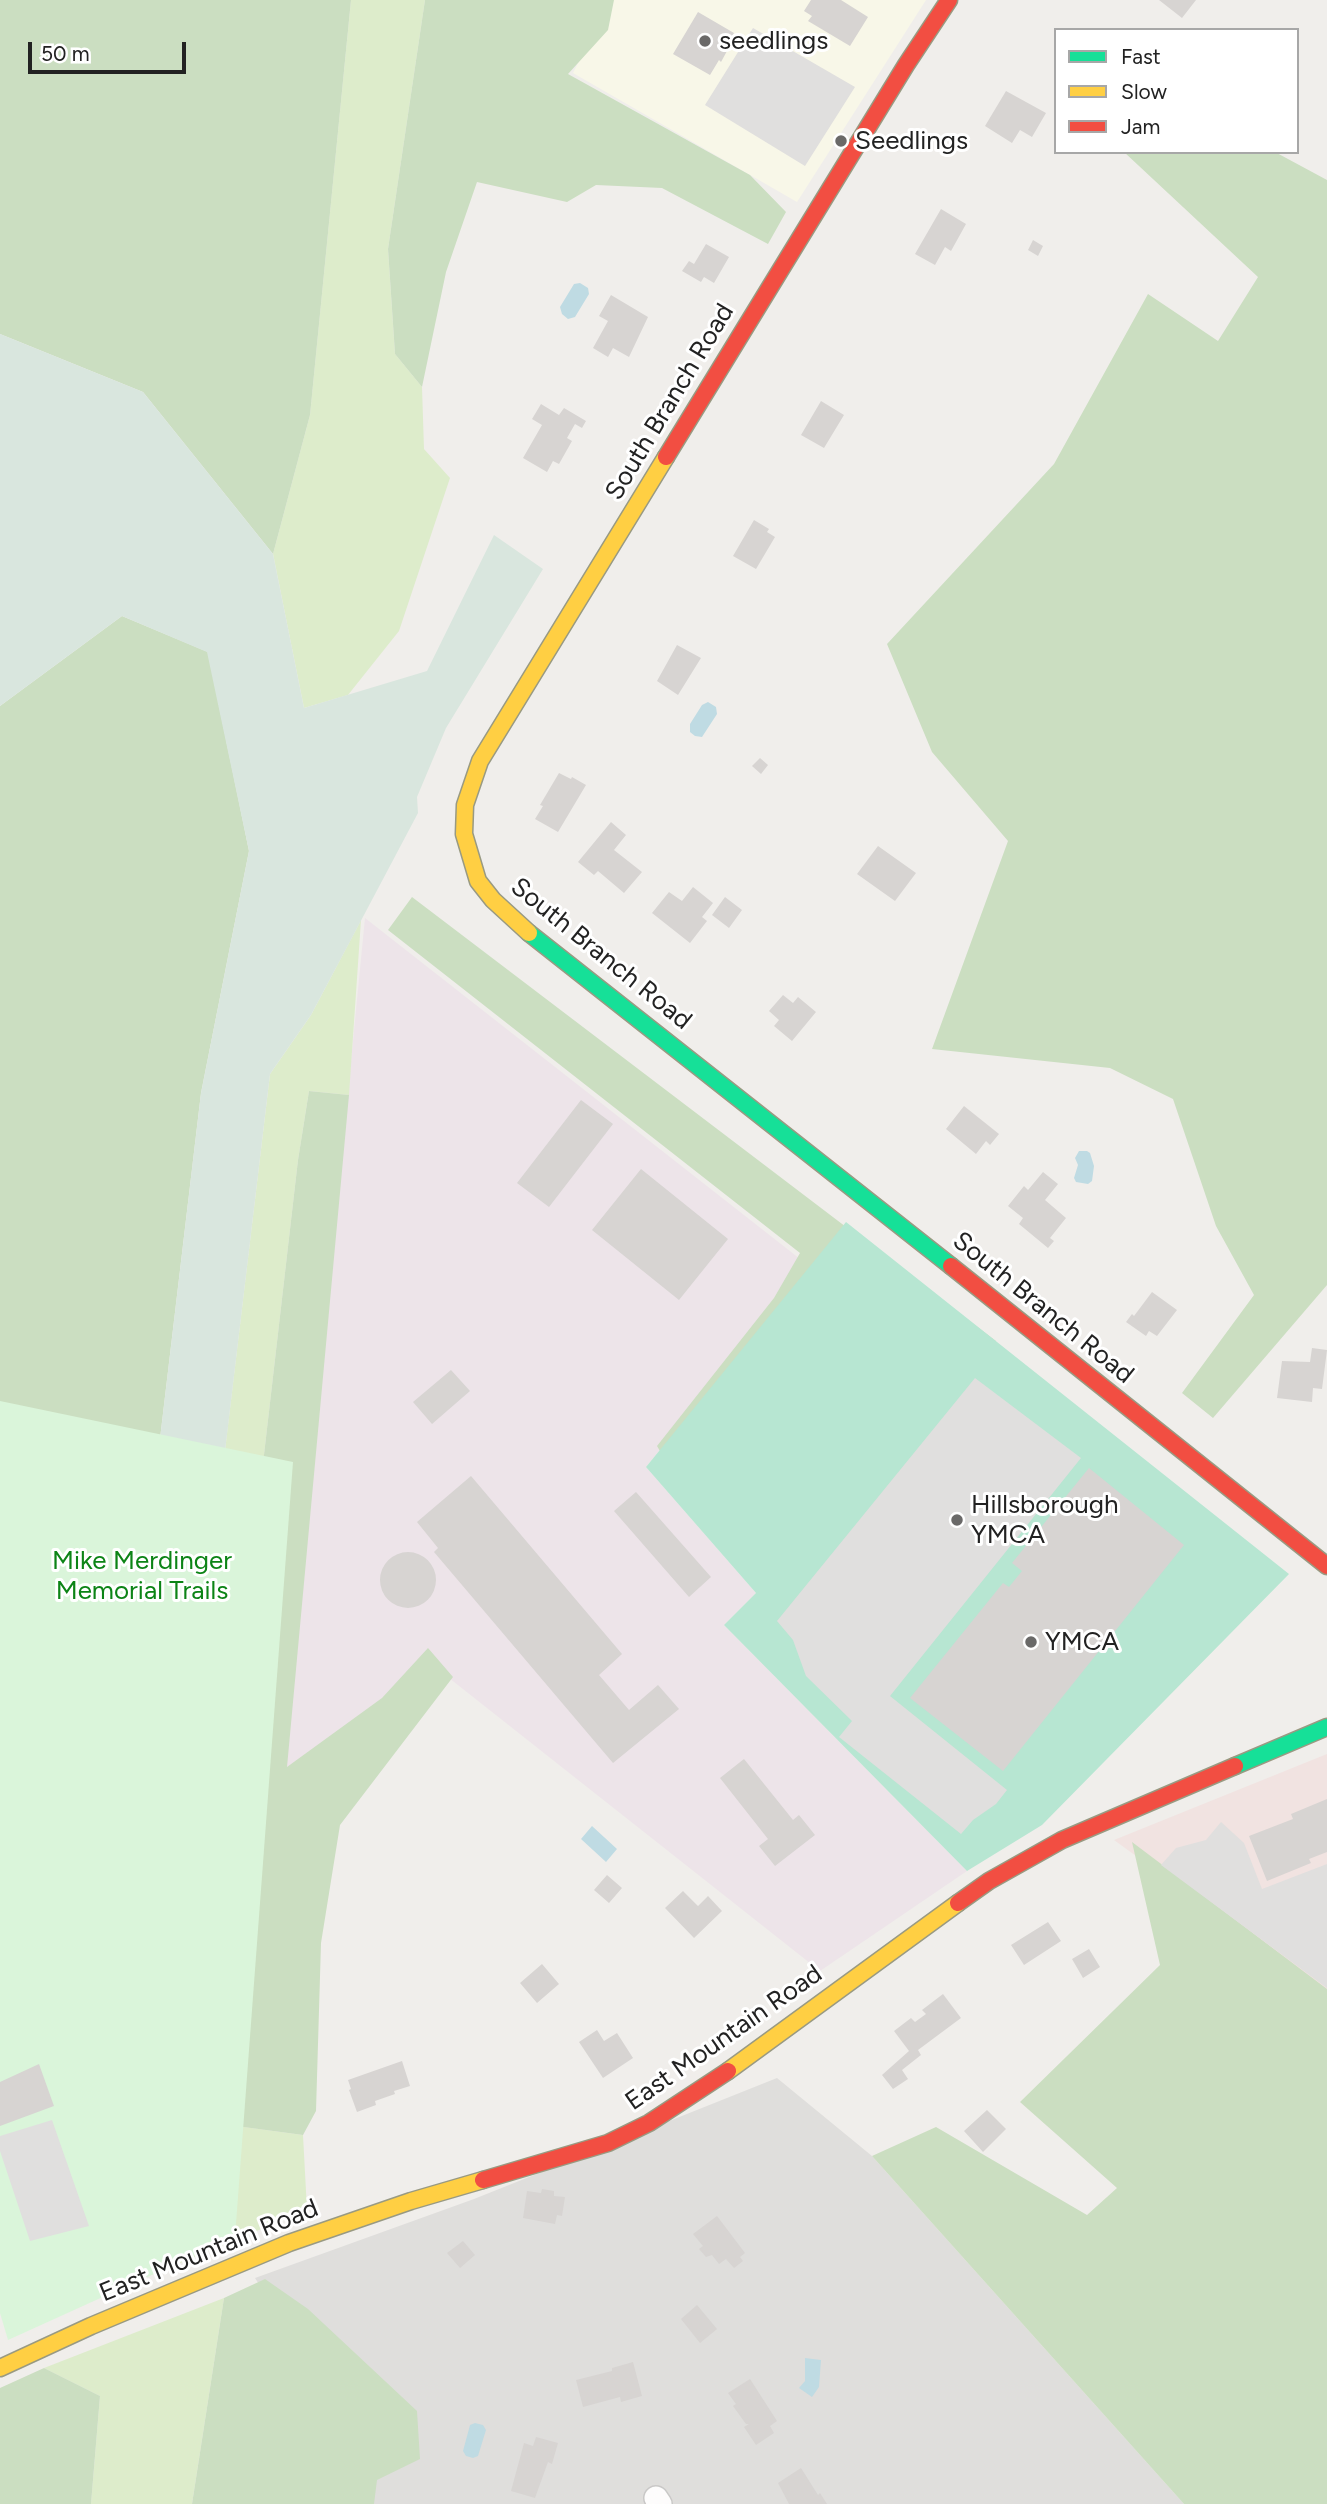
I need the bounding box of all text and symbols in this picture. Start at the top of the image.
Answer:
place label: seedlings [719,25,828,57]
scale bar [32,28,189,72]
legend [1054,28,1299,154]
marker: seedlings [697,33,713,49]
text: 50 m [41,41,90,66]
text: Fast [1121,44,1161,69]
text: Slow [1121,79,1167,104]
text: Jam [1121,114,1160,139]
place label: Seedlings [855,125,968,157]
marker: Seedlings [833,133,849,149]
street label: South Branch Road [599,298,741,506]
street label: South Branch Road [504,872,698,1036]
street label: South Branch Road [946,1226,1140,1390]
place label: Hillsborough YMCA [971,1489,1119,1550]
marker: Hillsborough YMCA [949,1512,965,1528]
park label: Mike Merdinger Memorial Trails [52,1545,232,1606]
place label: YMCA [1045,1626,1119,1658]
marker: YMCA [1023,1634,1039,1650]
street label: East Mountain Road [620,1958,828,2118]
street label: East Mountain Road [95,2193,323,2309]

